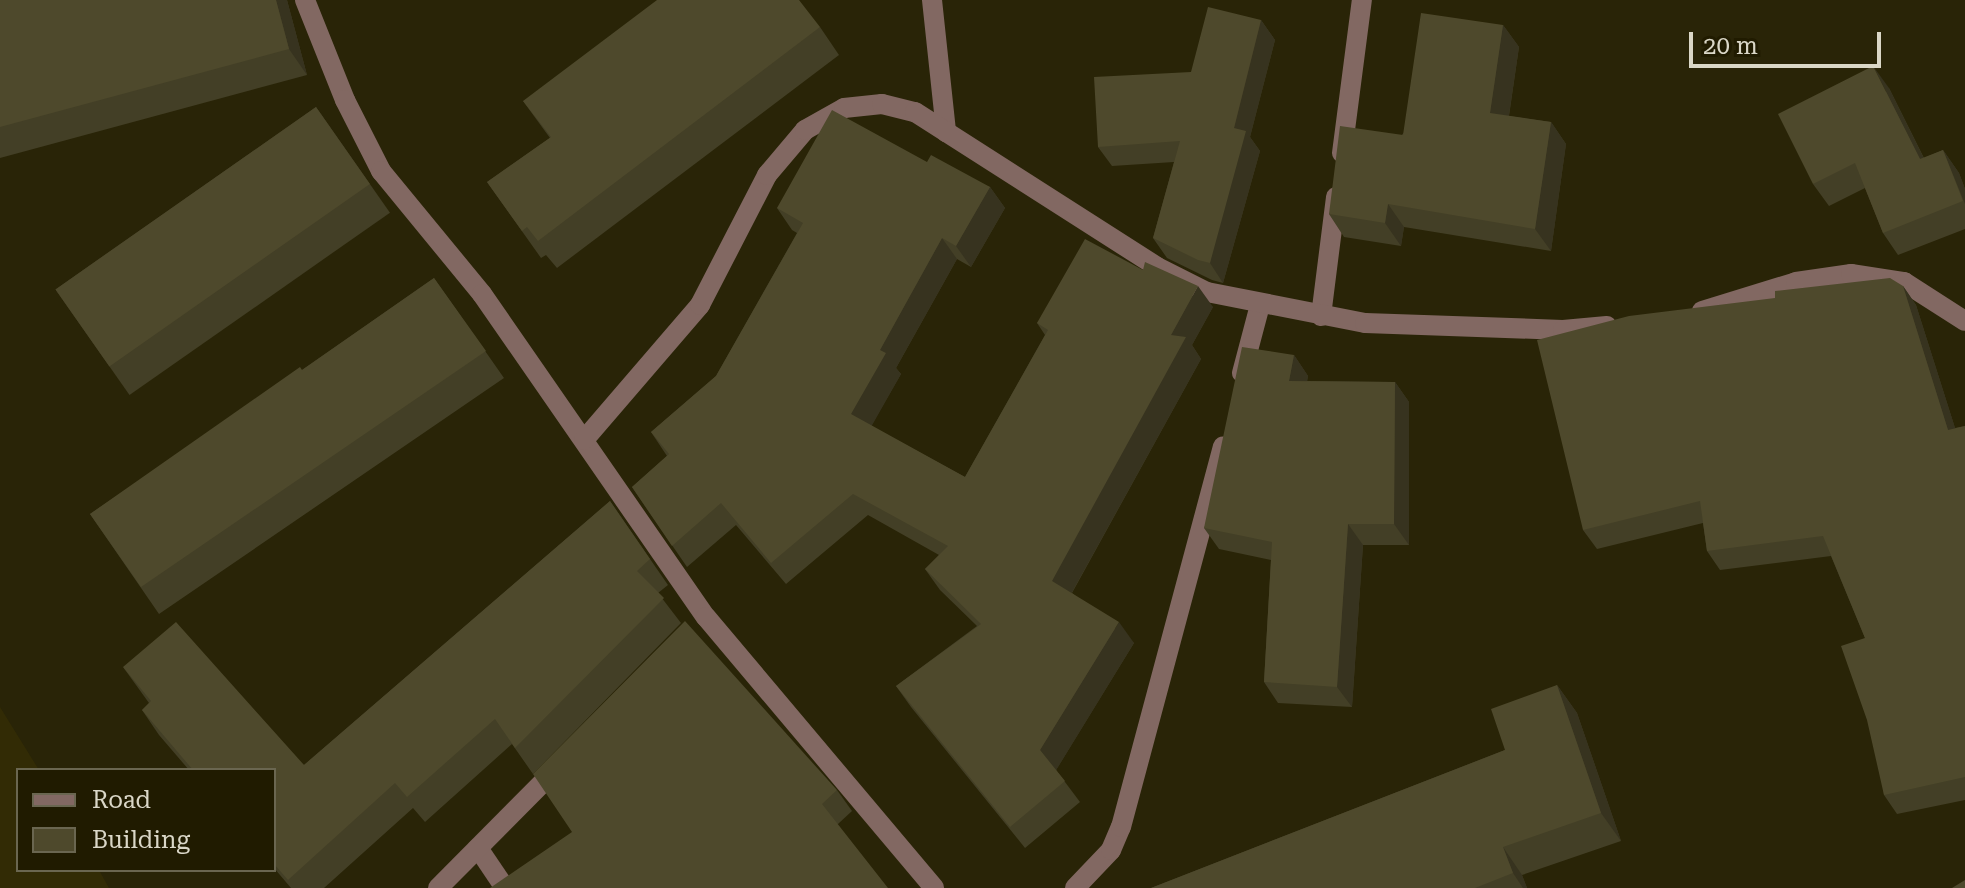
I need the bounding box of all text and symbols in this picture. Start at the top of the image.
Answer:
scale bar [1693,16,1885,66]
text: 20 m [1703,32,1758,60]
legend [16,768,276,872]
text: Road [92,786,151,814]
text: Building [92,826,190,854]

